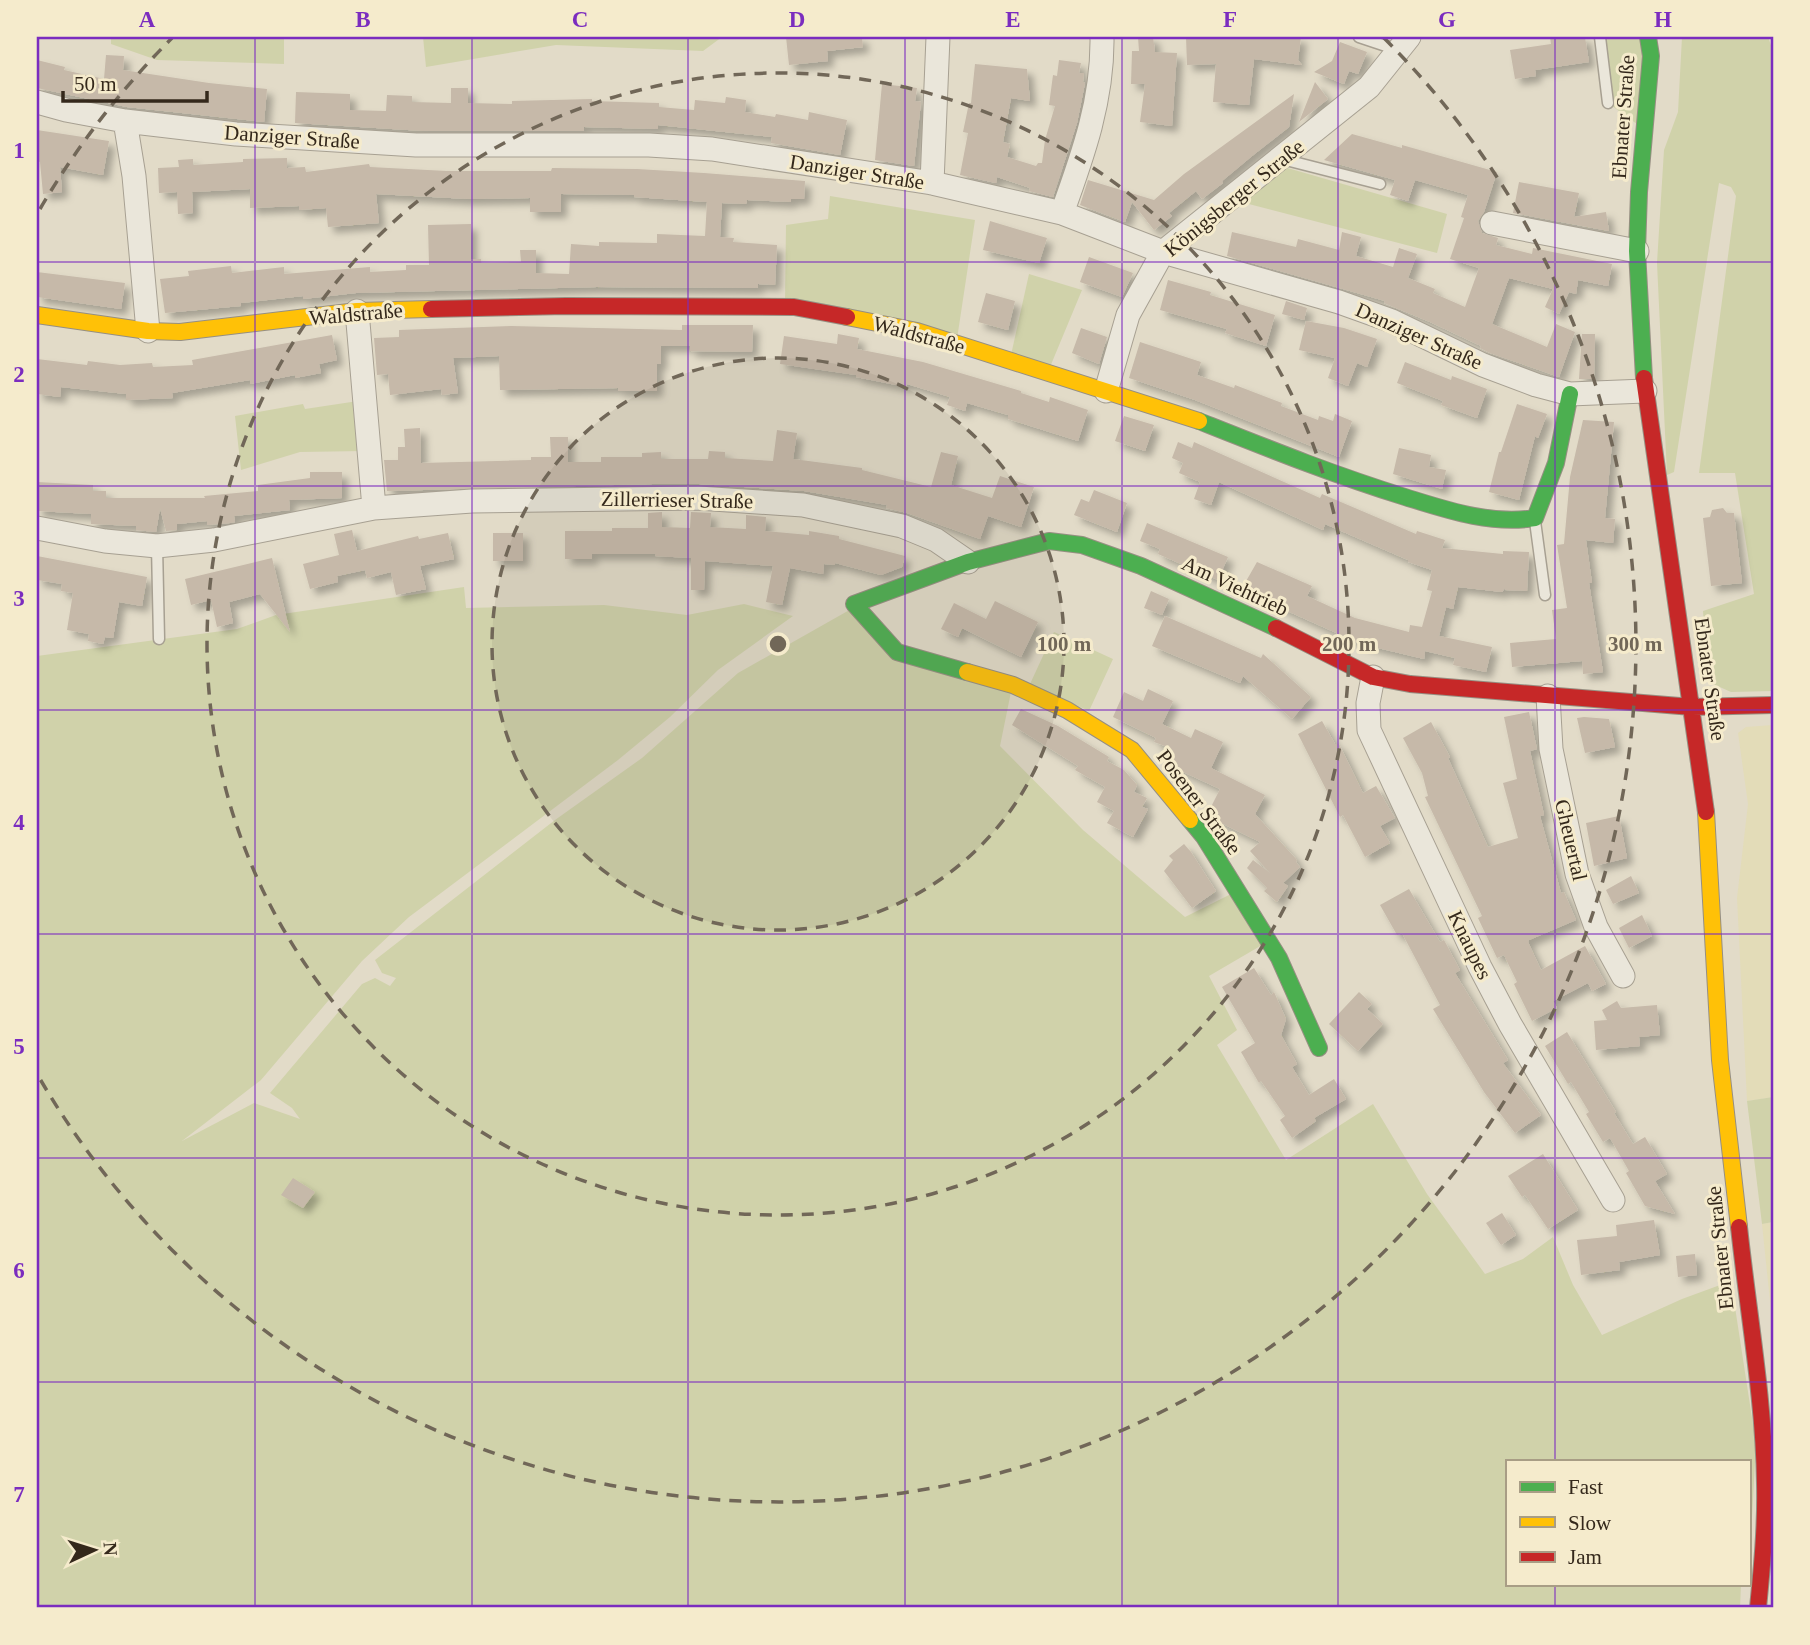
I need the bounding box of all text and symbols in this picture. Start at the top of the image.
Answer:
text: A [139,7,156,32]
text: B [355,7,371,32]
text: C [572,7,588,32]
text: D [789,7,805,32]
text: E [1005,7,1021,32]
text: F [1223,7,1237,32]
text: G [1438,7,1456,32]
text: H [1654,7,1672,32]
street label: Ebnater Straße [1607,54,1639,180]
scale bar [63,60,206,104]
text: 50 m [74,72,117,96]
street label: Danziger Straße [223,120,361,154]
street label: Königsberger Straße [1159,134,1309,262]
text: 1 [13,138,25,163]
street label: Danziger Straße [788,150,926,194]
street label: Danziger Straße [1352,297,1486,375]
street label: Waldstraße [308,298,404,330]
street label: Waldstraße [871,311,967,359]
text: 2 [13,362,25,387]
street label: Zillerrieser Straße [601,487,753,513]
street label: Am Viehtrieb [1178,551,1292,621]
text: 3 [13,586,25,611]
street label: Ebnater Straße [1689,616,1731,742]
centre of rings [766,632,790,656]
text: 100 m [1037,632,1092,656]
text: 200 m [1322,632,1377,656]
text: 300 m [1608,632,1663,656]
street label: Posener Straße [1152,745,1246,859]
street label: Gheuertal [1550,797,1592,883]
text: 4 [13,810,25,835]
street label: Knaupes [1443,907,1497,983]
text: 5 [13,1034,25,1059]
street label: Ebnater Straße [1702,1185,1738,1311]
text: 6 [13,1258,25,1283]
legend [1506,1460,1750,1586]
text: Fast [1568,1475,1603,1499]
text: 7 [13,1482,25,1507]
text: Slow [1568,1511,1612,1535]
north arrow [60,1516,130,1586]
text: N [100,1541,121,1557]
text: Jam [1568,1545,1602,1569]

